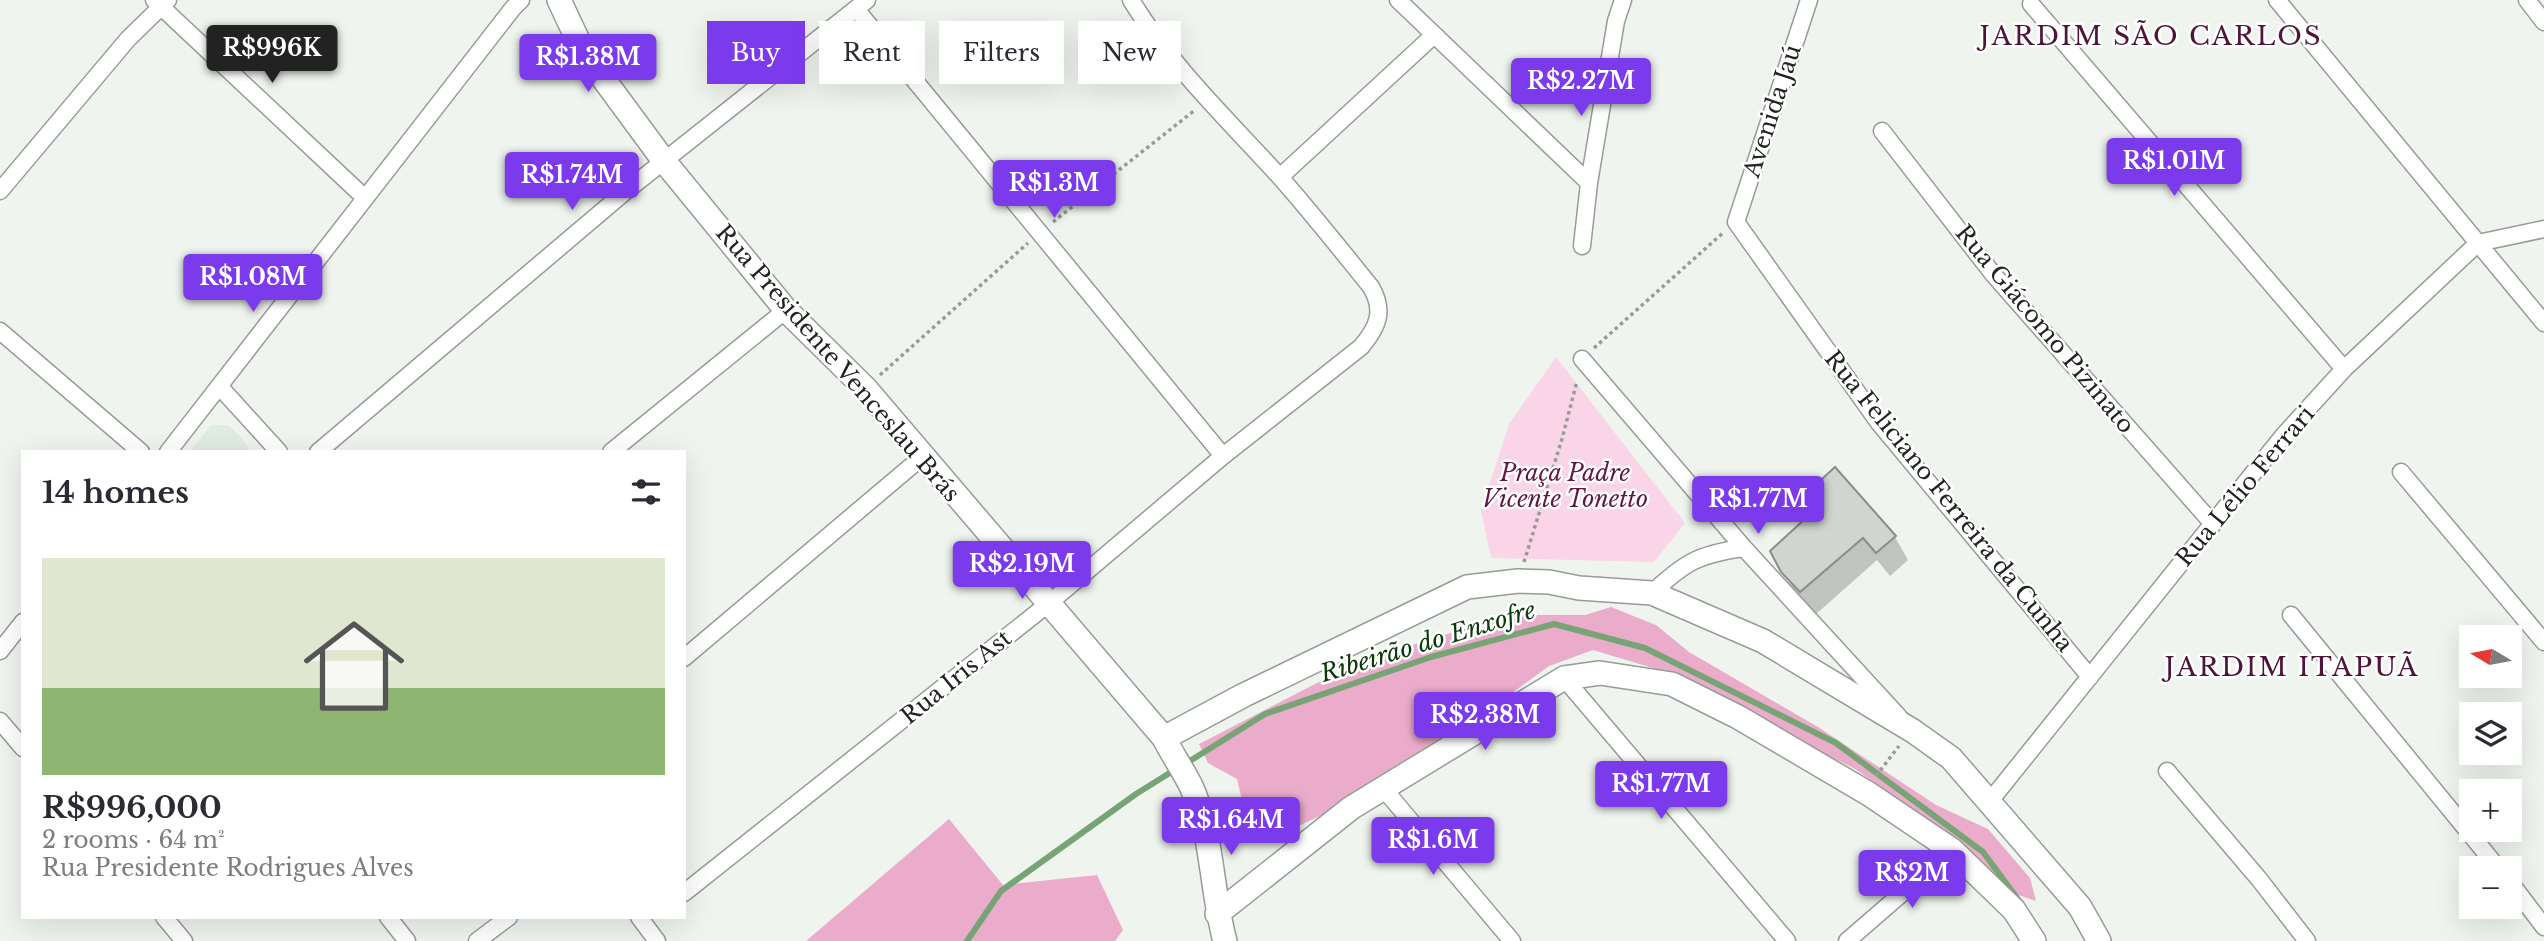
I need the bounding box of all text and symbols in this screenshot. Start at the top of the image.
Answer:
district label: JARDIM SÃO CARLOS [1976,20,2323,52]
chip: Buy [707,21,805,84]
chip: Rent [819,21,925,84]
chip: Filters [939,21,1064,84]
chip: New [1078,21,1181,84]
pin: R$996K [215,25,329,85]
text: R$996K [223,34,321,62]
pin: R$1.38M [523,34,653,94]
street label: Avenida Jaú [1737,41,1807,182]
text: R$1.38M [535,43,641,71]
pin: R$2.27M [1516,58,1646,118]
text: R$2.27M [1527,67,1635,95]
pin: R$1.01M [2109,138,2239,198]
text: R$1.01M [2123,147,2225,175]
pin: R$1.74M [507,152,637,212]
pin: R$1.3M [997,160,1111,220]
text: R$1.74M [521,161,623,189]
text: R$1.3M [1009,169,1099,197]
street label: Rua Presidente Venceslau Brás [710,219,966,507]
street label: Rua Giácomo Pizinato [1950,219,2140,439]
pin: R$1.08M [188,254,318,314]
text: R$1.08M [199,263,307,291]
street label: Rua Feliciano Ferreira da Cunha [1819,345,2079,657]
street label: Rua Lélio Ferrari [2170,400,2320,572]
park label: Praça Padre Vicente Tonetto [1482,459,1648,513]
icon: filters [627,473,665,511]
text: 14 homes [42,474,189,511]
pin: R$1.77M [1693,476,1823,536]
text: R$1.77M [1708,485,1808,513]
pin: R$2.19M [957,542,1087,601]
text: R$2.19M [969,550,1075,578]
water label: Ribeirão do Enxofre [1316,595,1539,688]
icon: home [291,603,417,729]
street label: Rua Iris Ast [895,624,1017,730]
north arrow [2459,625,2522,688]
map controls [2459,625,2522,919]
district label: JARDIM ITAPUÃ [2162,651,2419,683]
pin: R$2.38M [1420,692,1550,752]
text: R$2.38M [1430,701,1540,729]
button: layers [2459,702,2522,765]
pin: R$1.77M [1596,762,1726,821]
text: R$1.77M [1611,770,1711,798]
button: + [2459,779,2522,842]
text: R$996,000 [42,789,222,826]
pin: R$1.64M [1166,798,1296,857]
text: R$1.64M [1178,806,1284,834]
pin: R$1.6M [1376,818,1490,877]
text: 2 rooms · 64 m² [42,826,225,854]
text: R$1.6M [1387,826,1479,854]
pin: R$2M [1871,850,1953,910]
text: Rua Presidente Rodrigues Alves [42,854,414,882]
button: − [2459,856,2522,919]
text: R$2M [1875,859,1949,887]

